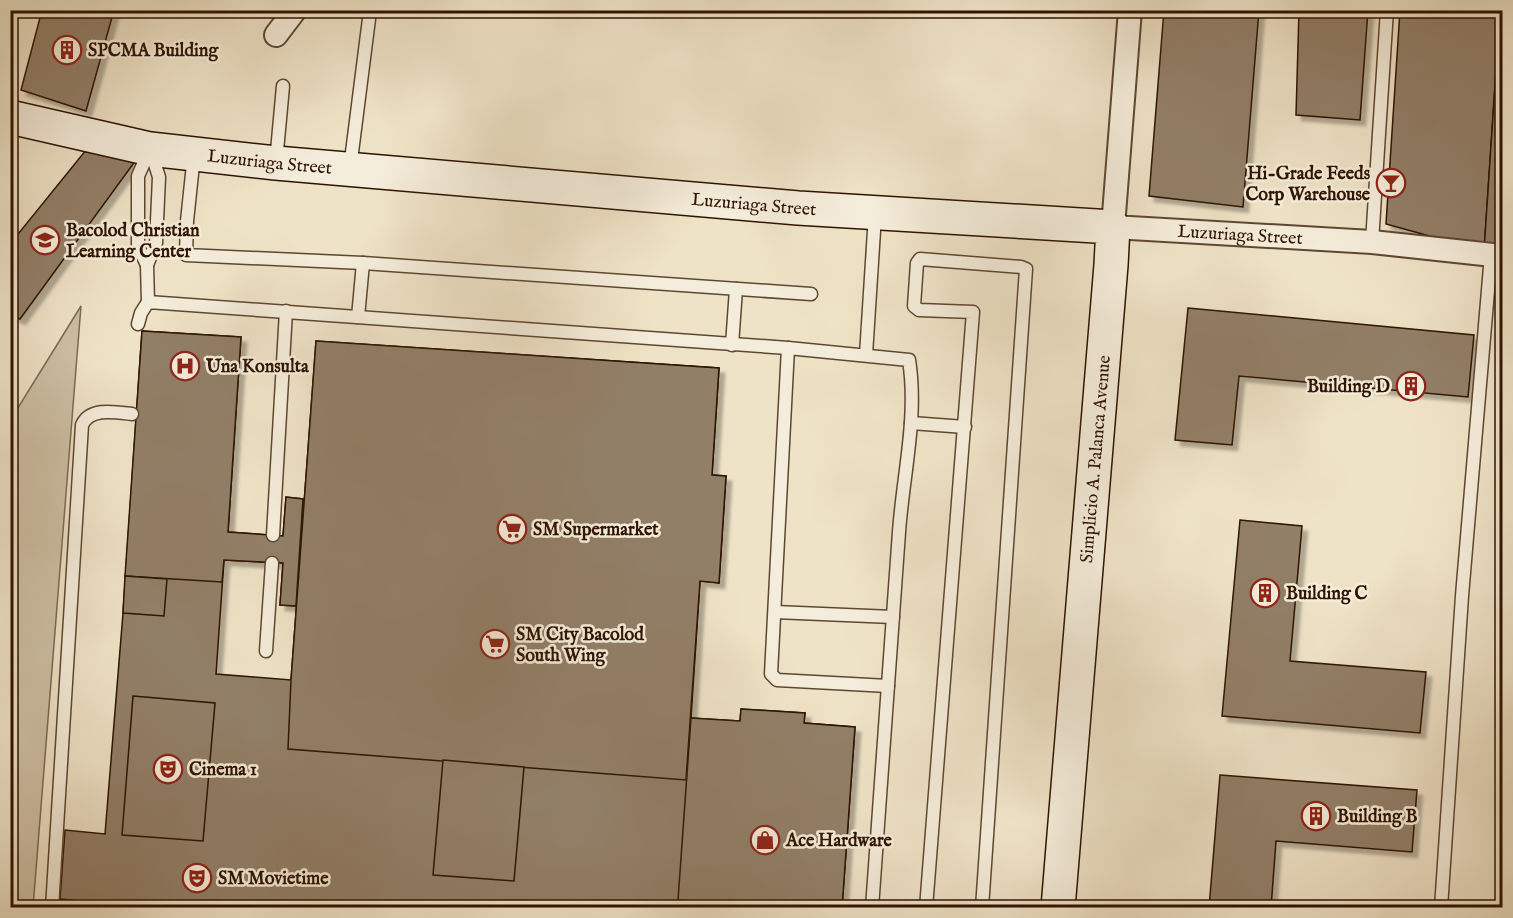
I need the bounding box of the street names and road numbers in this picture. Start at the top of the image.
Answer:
street label: Luzuriaga Street [206,145,333,181]
street label: Luzuriaga Street [690,189,817,222]
street label: Luzuriaga Street [1177,221,1303,251]
street label: Simplicio A. Palanca Avenue [1076,354,1117,564]

